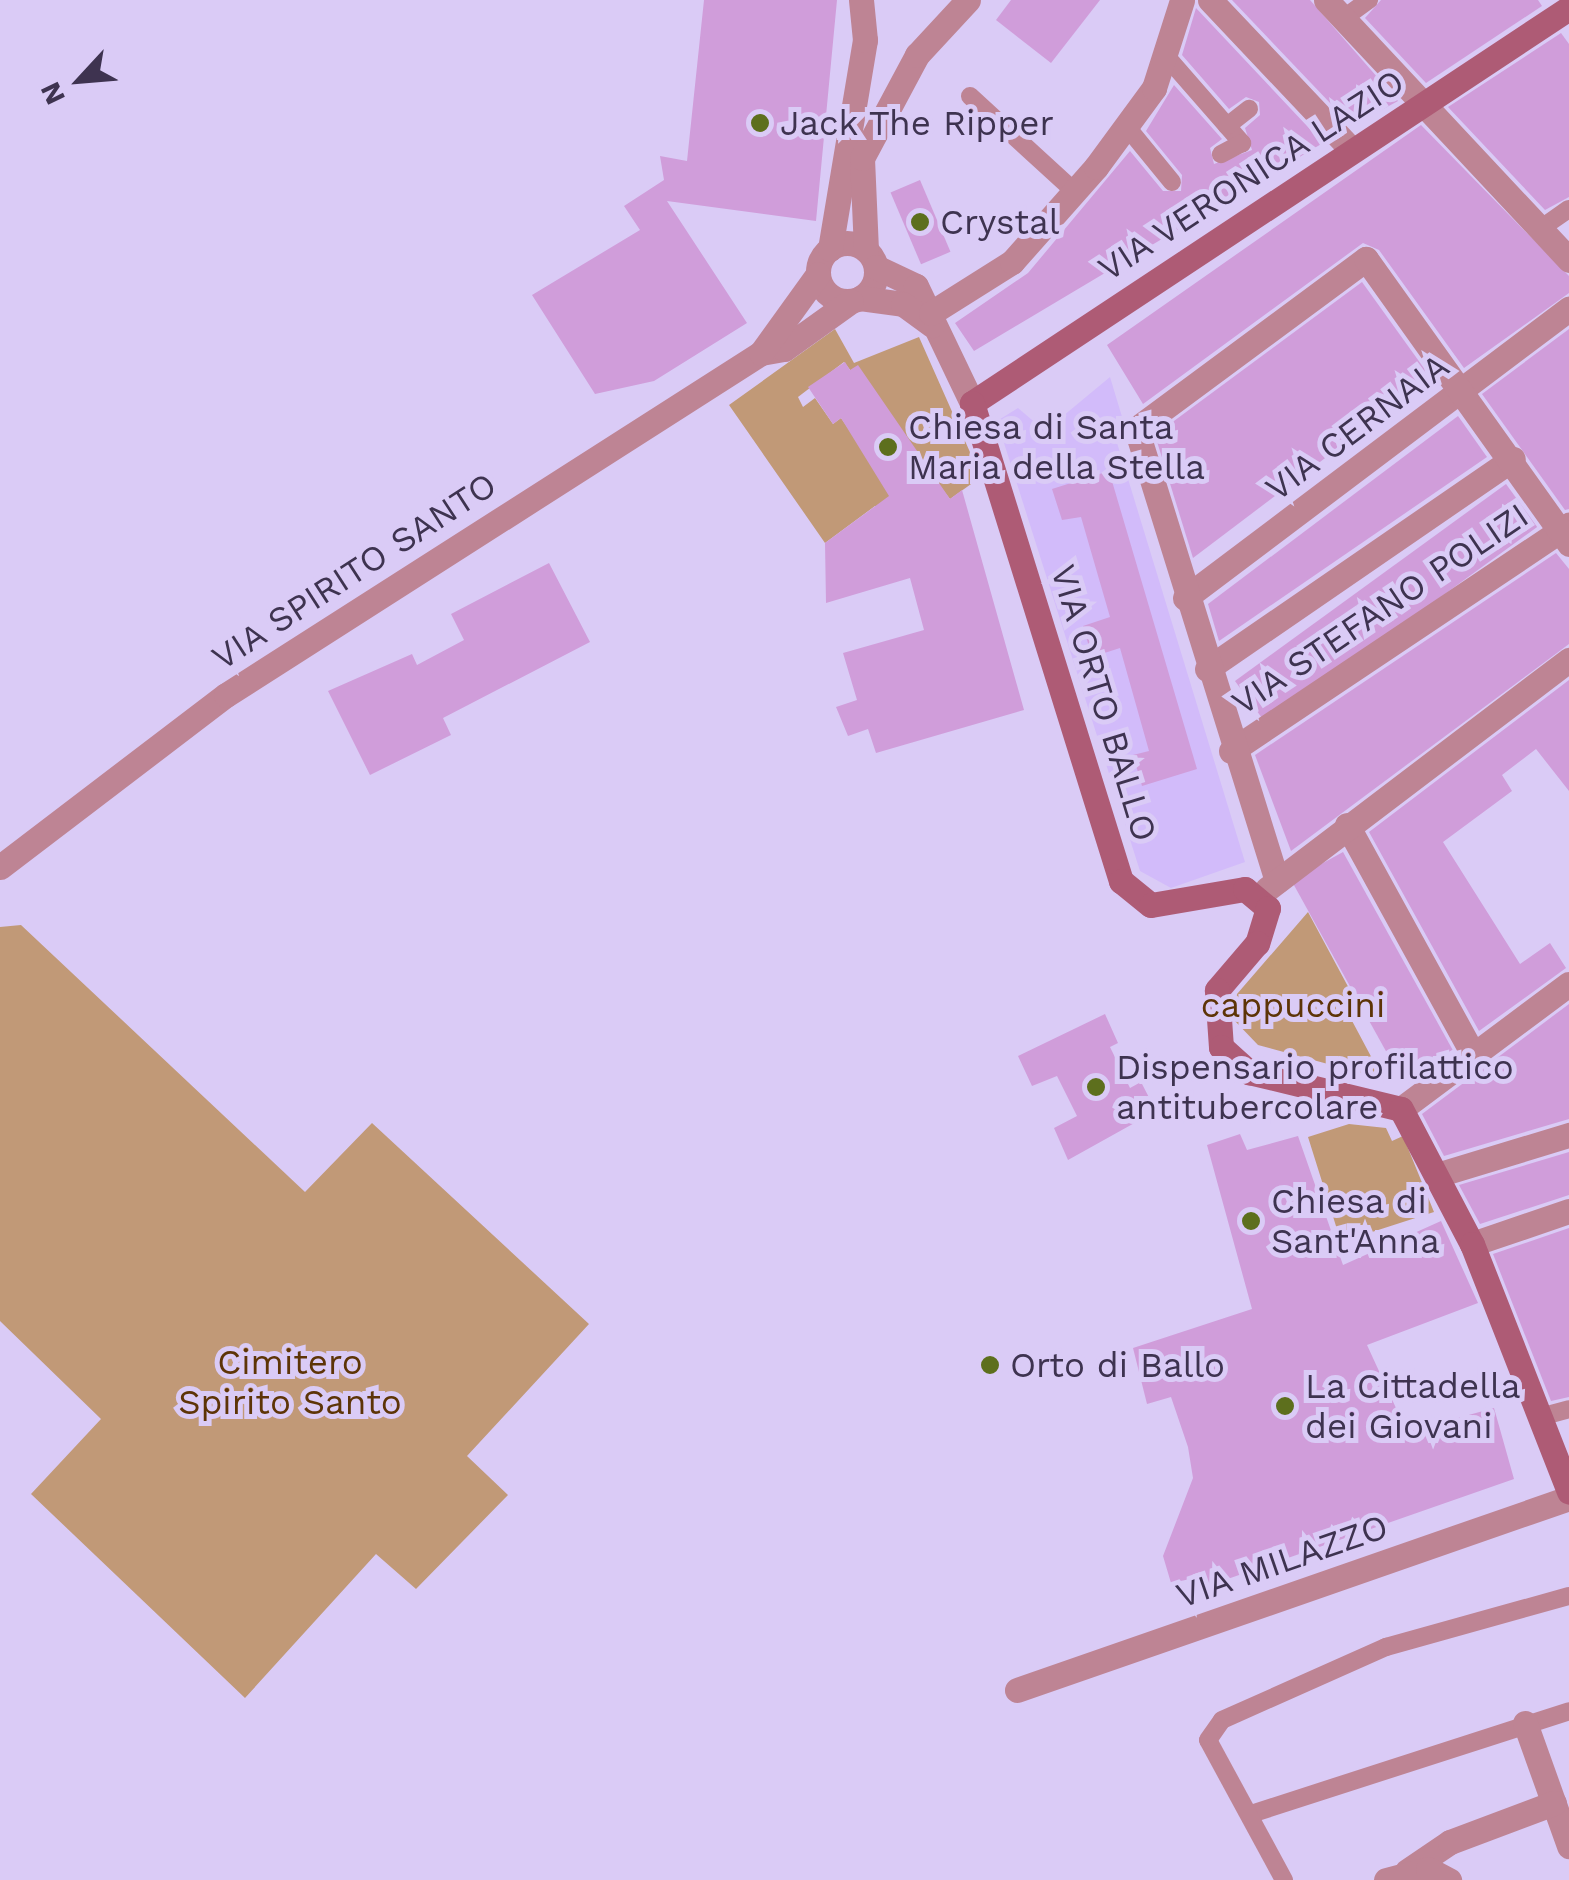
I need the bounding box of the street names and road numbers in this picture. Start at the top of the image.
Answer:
street label: VIA VERONICA LAZIO [1089,59,1413,291]
street label: VIA CERNAIA [1257,344,1457,510]
street label: VIA SPIRITO SANTO [203,463,505,679]
street label: VIA STEFANO POLIZI [1223,494,1537,724]
street label: VIA ORTO BALLO [1042,559,1166,847]
street label: VIA MILAZZO [1170,1505,1394,1617]

